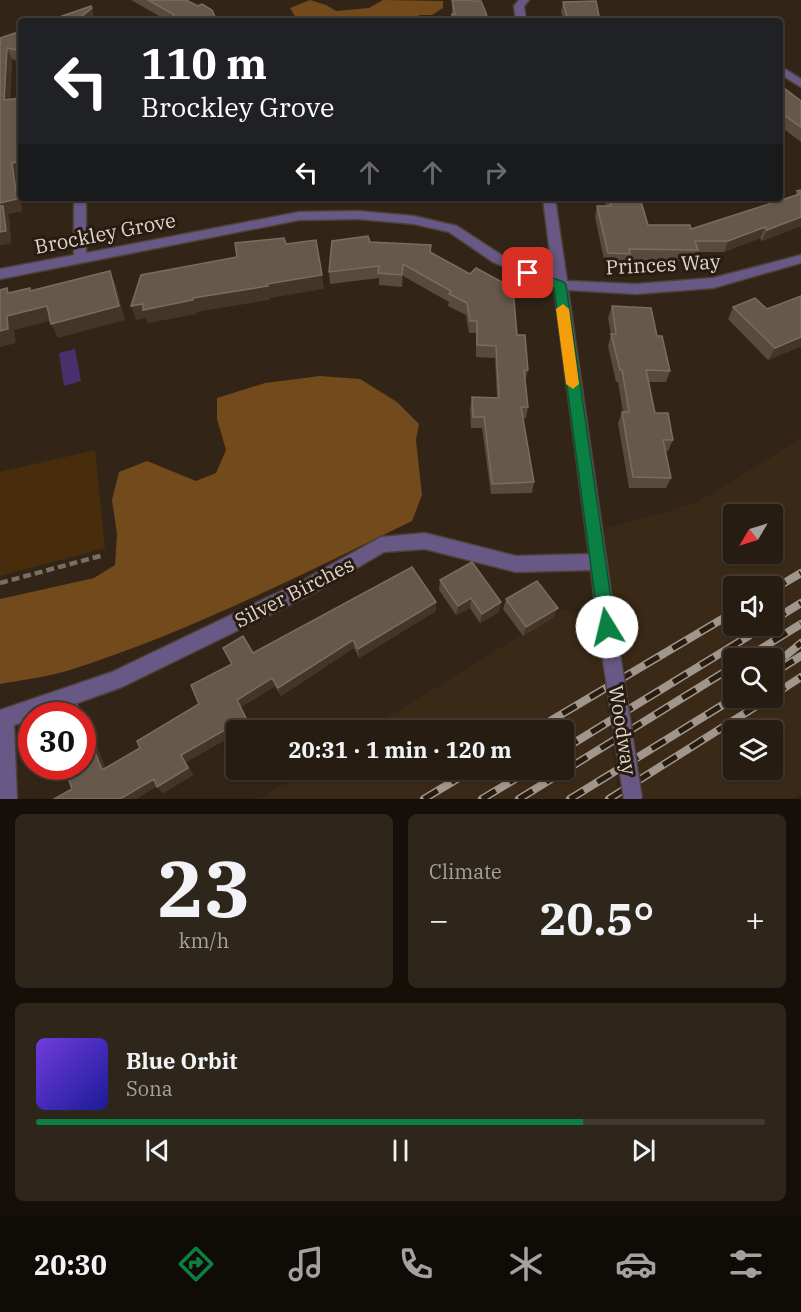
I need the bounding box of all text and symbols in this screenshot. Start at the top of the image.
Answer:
text: 110 m [141,36,267,91]
icon: left [42,42,120,120]
text: Brockley Grove [141,89,334,124]
icon: left [290,156,323,189]
icon: ahead [353,156,386,189]
icon: ahead [416,156,449,189]
icon: right [479,156,512,189]
street label: Brockley Grove [32,206,178,260]
pin [502,247,553,298]
street label: Princes Way [605,247,721,280]
icon: arrive [511,256,544,289]
north arrow [723,504,783,564]
map controls [723,504,783,780]
street label: Silver Birches [230,550,358,634]
button: sound [723,576,783,636]
position arrow [575,595,639,659]
button: search [723,648,783,708]
street label: Woodway [603,683,643,777]
speed limit sign: 30 [18,702,96,780]
button: layers [723,720,783,780]
text: 20:31 · 1 min · 120 m [288,735,512,764]
text: 23 [157,837,251,938]
text: Climate [429,858,502,885]
text: 20.5° [540,889,654,947]
text: − [429,898,449,941]
text: + [745,898,765,941]
text: km/h [179,927,229,954]
text: Blue Orbit [126,1046,237,1075]
text: Sona [126,1075,173,1102]
icon: previous [141,1134,174,1167]
icon: pause [384,1134,417,1167]
icon: next [627,1134,660,1167]
icon: directions [175,1243,217,1285]
icon: music [285,1243,327,1285]
icon: phone [395,1243,437,1285]
icon: climate [505,1243,547,1285]
icon: car [615,1243,657,1285]
icon: filters [725,1243,767,1285]
text: 20:30 [34,1247,107,1282]

